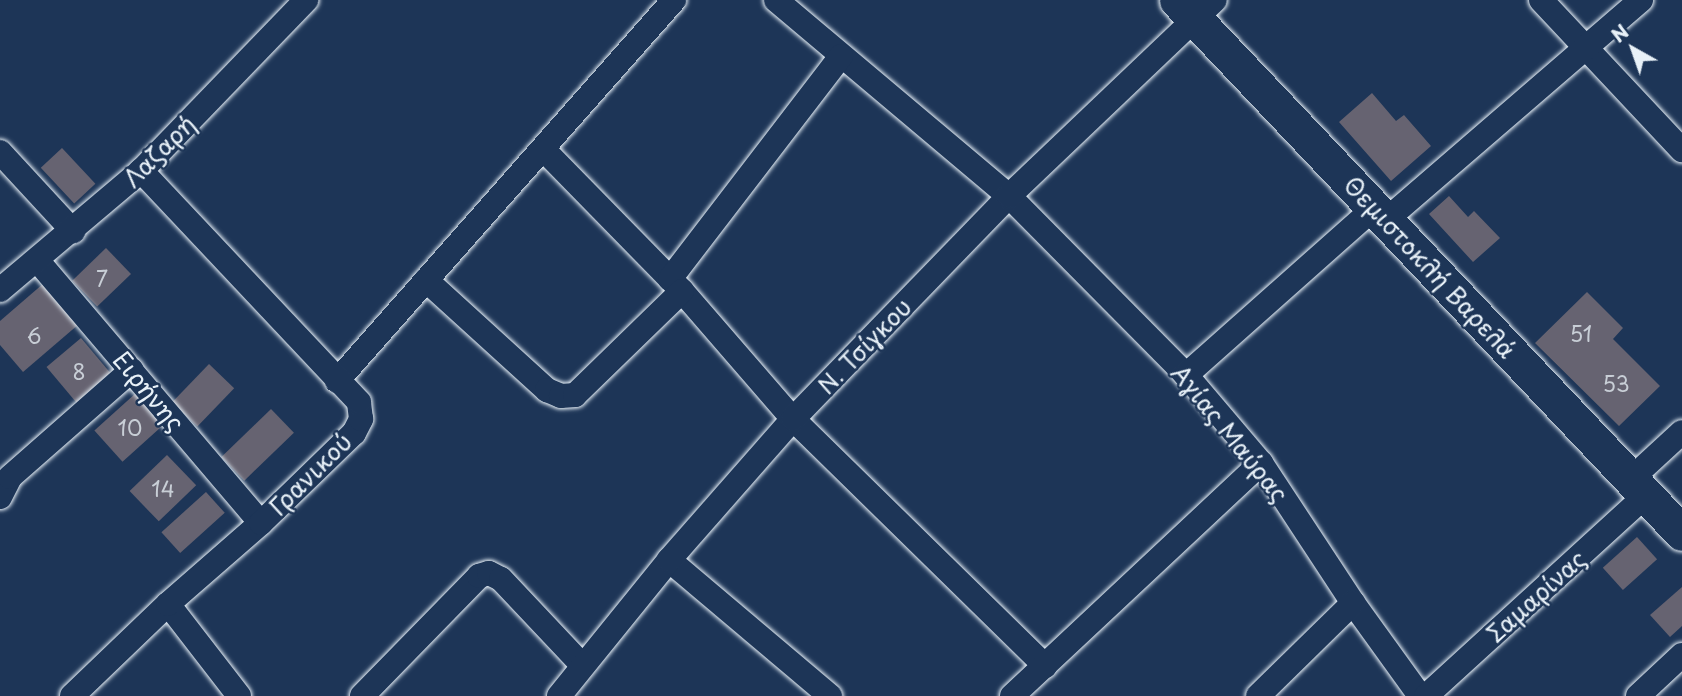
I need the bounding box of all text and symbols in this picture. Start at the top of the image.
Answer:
north arrow [1598,14,1668,84]
text: N [1605,17,1634,48]
street label: Λαζαρή [117,109,201,193]
street label: Θεμιστοκλή Βαρελά [1338,170,1522,364]
house number: 7 [96,265,108,291]
street label: Ν. Τσίγκου [811,292,917,400]
house number: 51 [1570,320,1592,346]
house number: 6 [27,322,41,348]
street label: Ειρήνης [107,345,191,437]
house number: 8 [72,358,86,384]
street label: Αγίας Μαύρας [1165,358,1295,508]
house number: 53 [1602,370,1630,396]
house number: 10 [118,414,142,440]
street label: Γρανικού [263,427,357,521]
house number: 14 [151,475,175,501]
street label: Σαμαρίνας [1481,544,1591,648]

